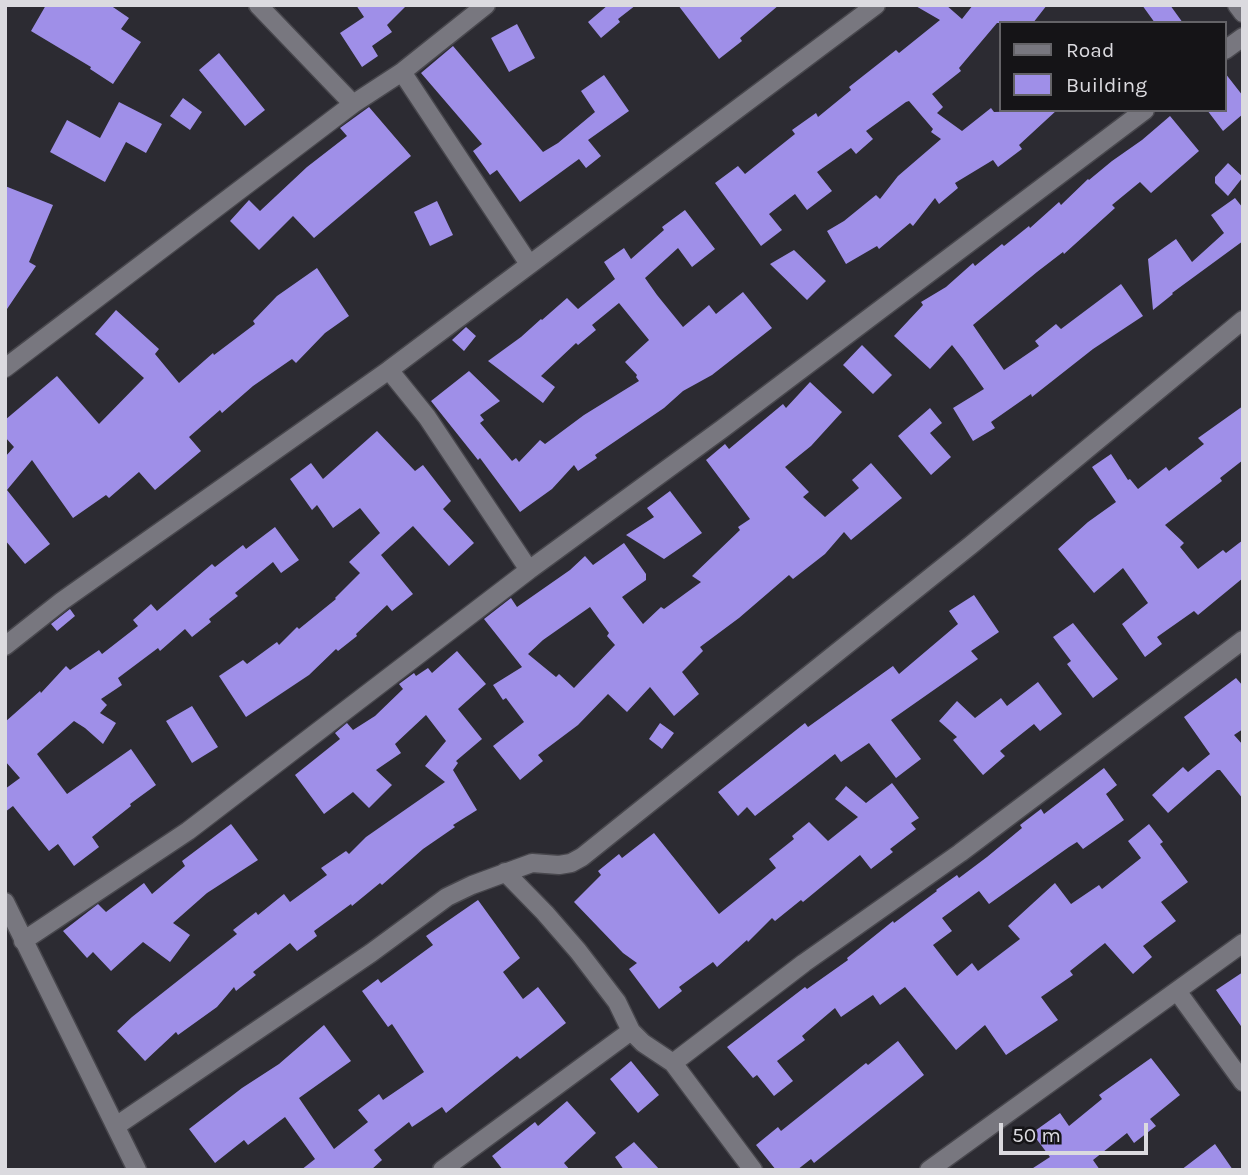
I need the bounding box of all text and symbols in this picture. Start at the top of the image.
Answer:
legend [1000,21,1227,112]
text: Road [1066,38,1114,62]
text: Building [1066,73,1147,97]
scale bar [1003,1108,1152,1152]
text: 50 m [1012,1123,1061,1147]

